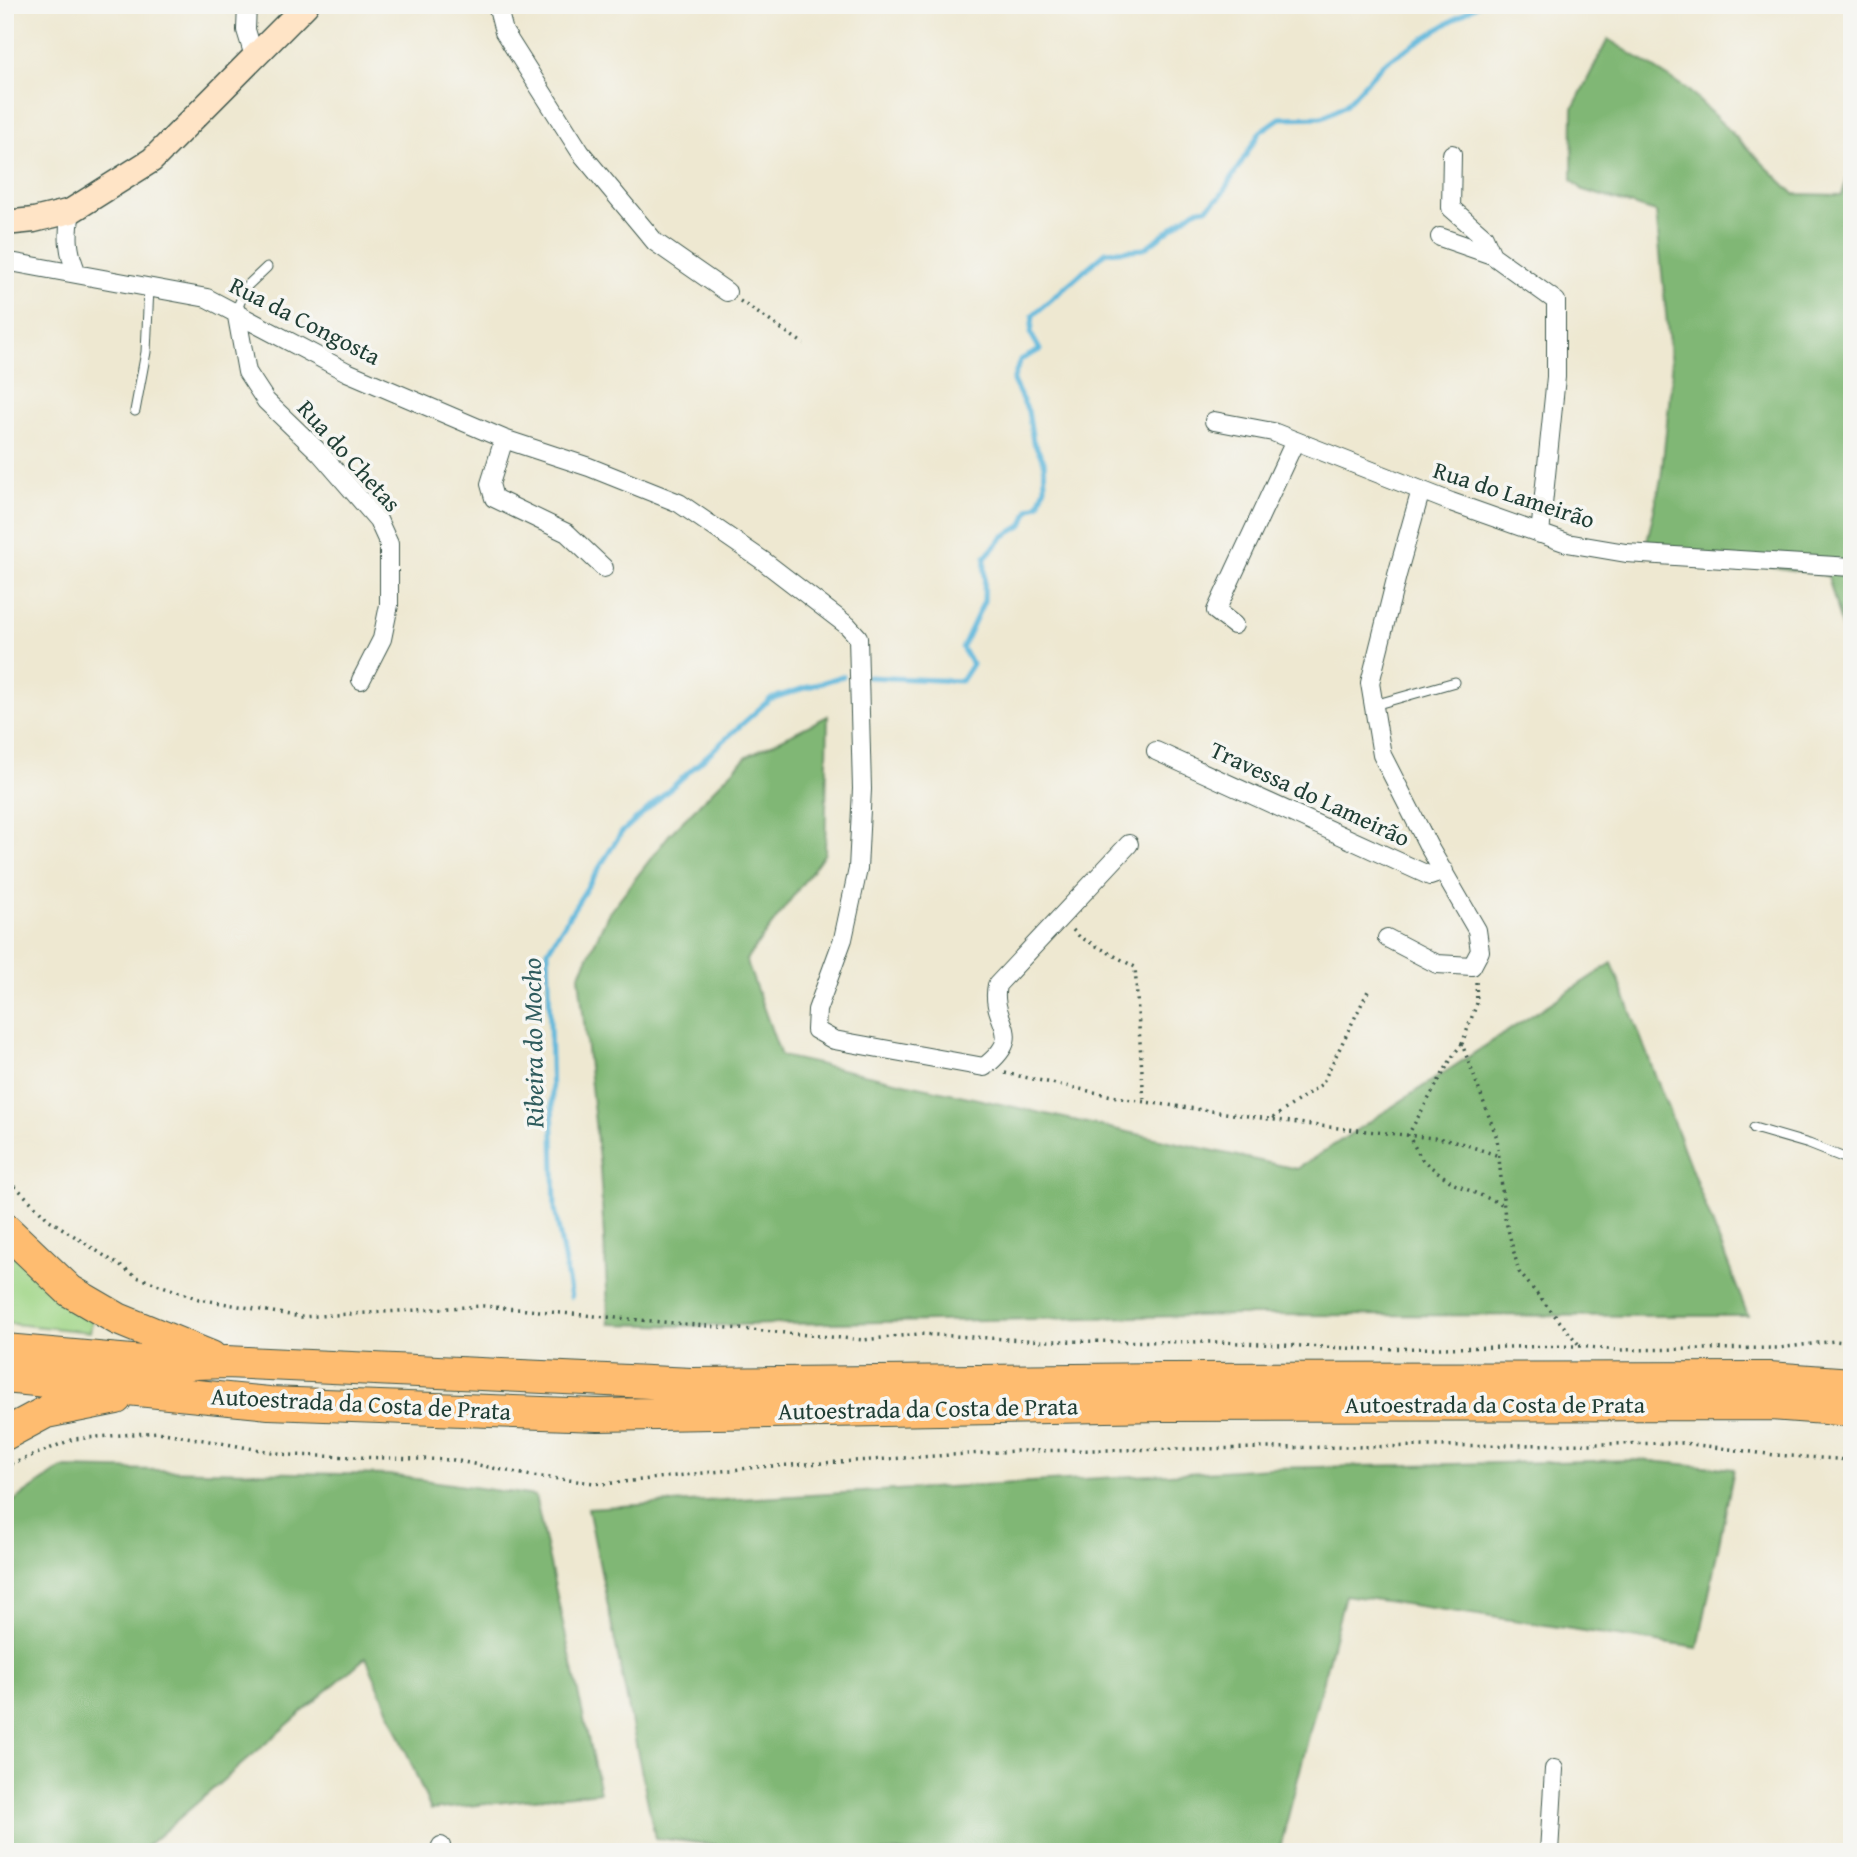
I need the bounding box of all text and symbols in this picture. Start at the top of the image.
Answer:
street label: Rua da Congosta [224,267,387,374]
street label: Rua do Chetas [289,392,410,520]
street label: Rua do Lameirão [1429,452,1599,537]
street label: Travessa do Lameirão [1205,732,1416,855]
water label: Ribeira do Mocho [512,958,554,1129]
street label: Autoestrada da Costa de Prata [210,1378,513,1429]
street label: Autoestrada da Costa de Prata [1345,1387,1646,1422]
street label: Autoestrada da Costa de Prata [778,1388,1079,1429]

